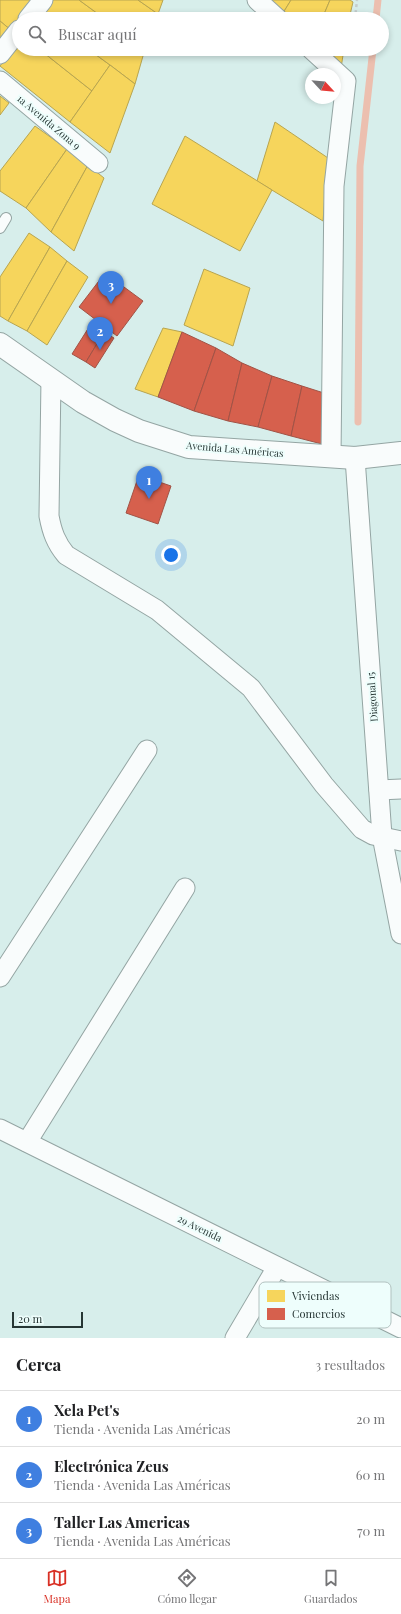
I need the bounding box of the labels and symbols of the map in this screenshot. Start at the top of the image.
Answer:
north arrow [305,68,341,104]
street label: 1a Avenida Zona 9 [14,91,84,153]
pin: 3 [98,271,124,304]
pin: 2 [87,317,113,350]
street label: Avenida Las Américas [185,438,284,460]
pin: 1 [136,466,162,499]
your location [161,545,181,565]
street label: Diagonal 15 [363,672,381,722]
street label: 29 Avenida [175,1211,225,1245]
legend [259,1282,391,1328]
text: Viviendas [291,1288,339,1303]
text: Comercios [292,1306,345,1321]
scale bar [12,1310,83,1329]

